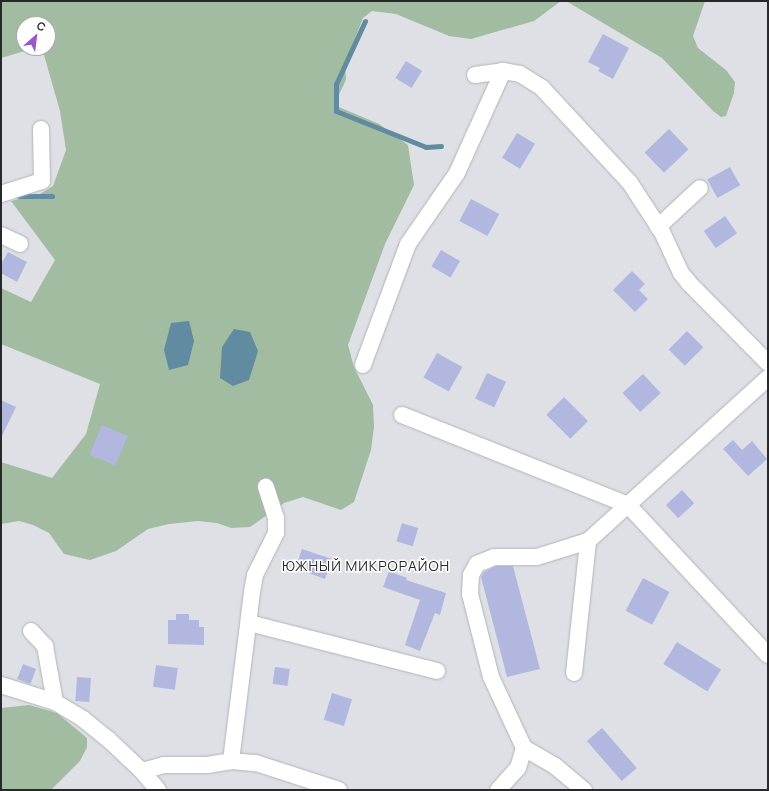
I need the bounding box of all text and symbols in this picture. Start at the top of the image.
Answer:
north arrow [16,16,56,56]
text: С [34,17,49,34]
district label: ЮЖНЫЙ МИКРОРАЙОН [282,558,450,574]

